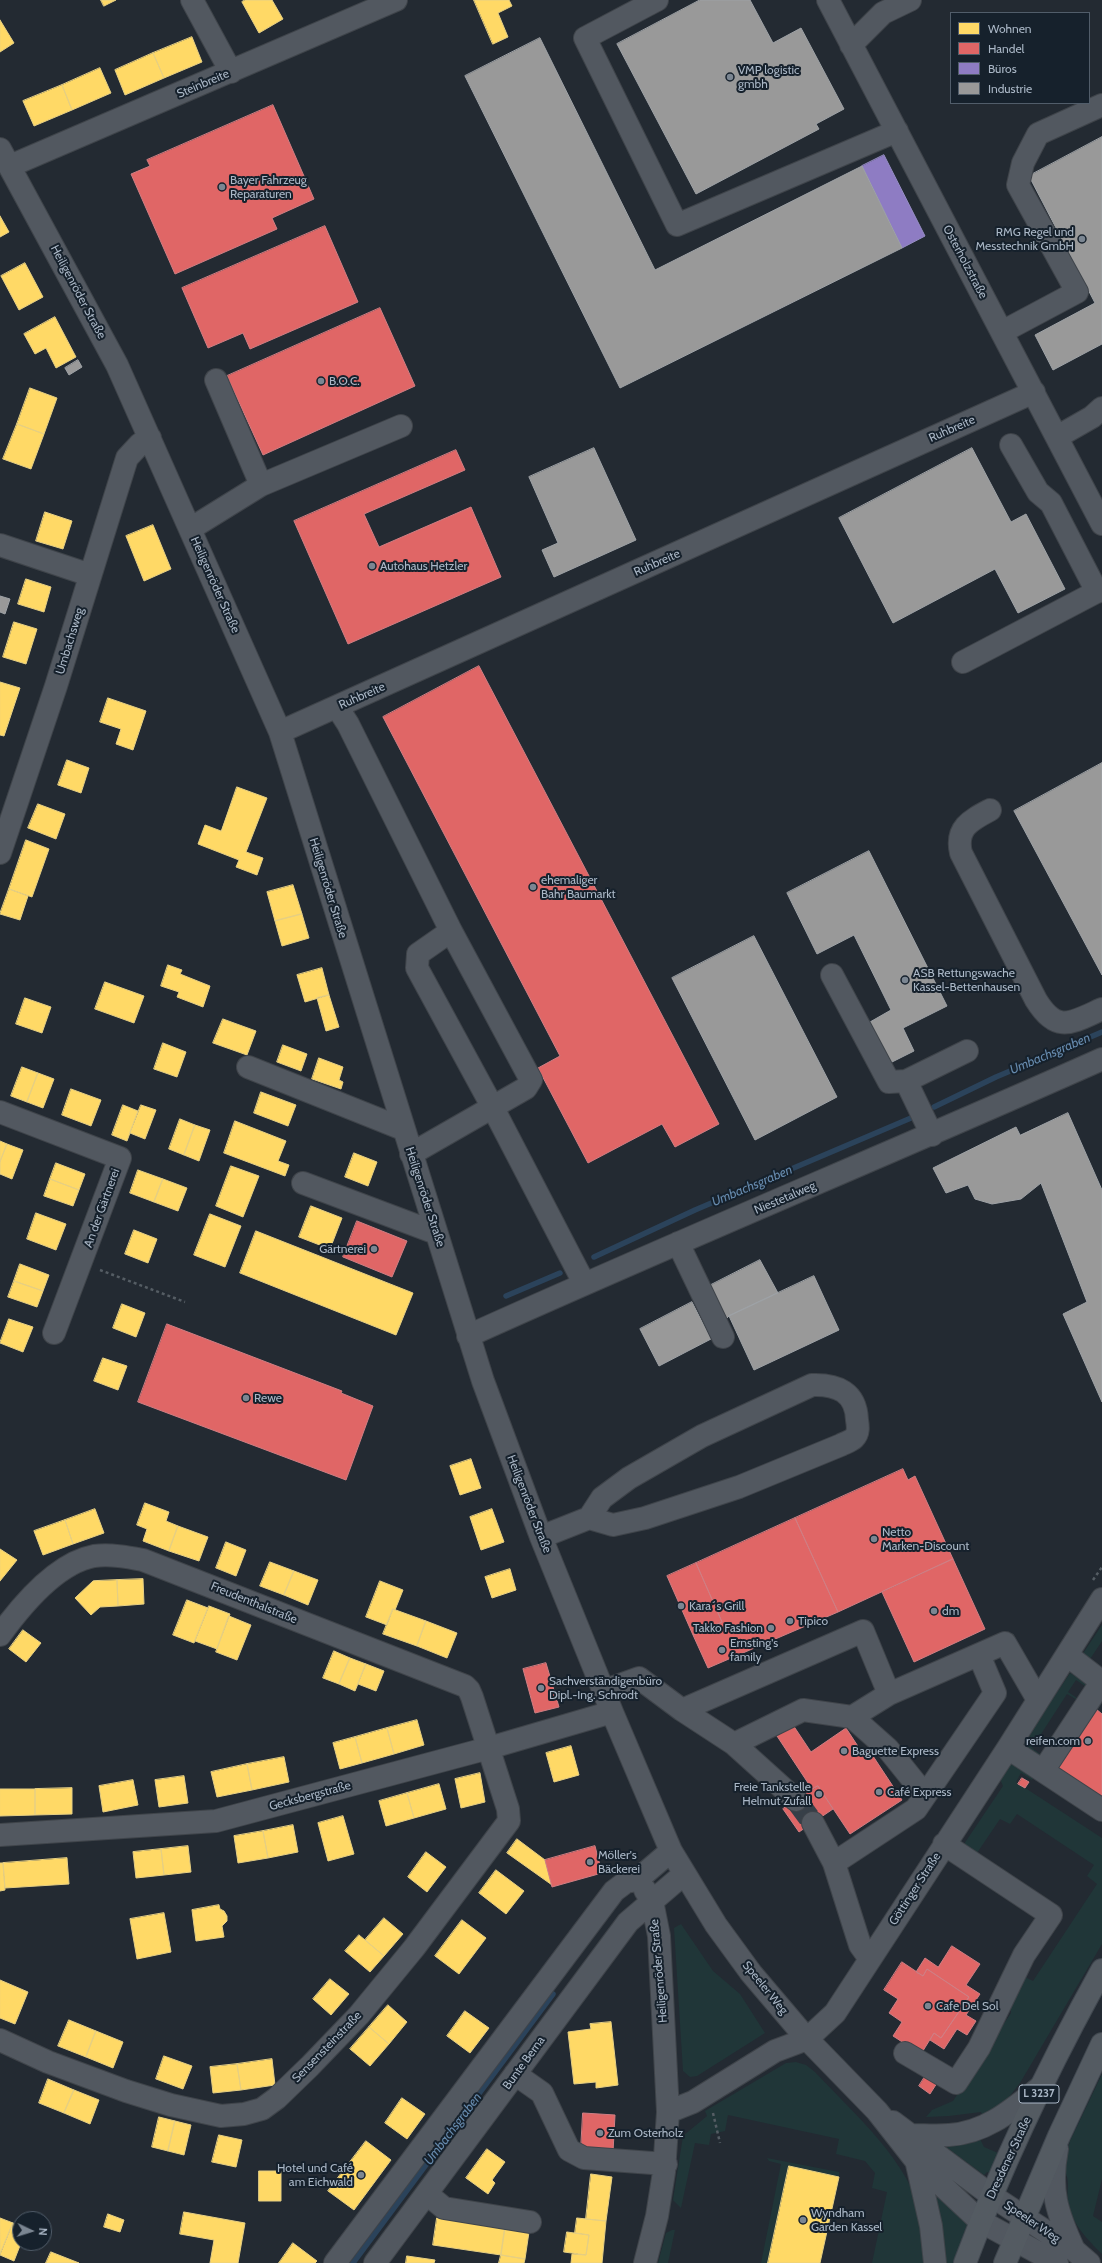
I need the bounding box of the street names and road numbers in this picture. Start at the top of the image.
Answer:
street label: Steinbreite [175,67,231,101]
street label: Osterholzstraße [940,223,990,301]
street label: Heiligenröder Straße [47,243,109,341]
street label: Ruhbreite [927,412,977,446]
street label: Heiligenröder Straße [187,535,243,635]
street label: Ruhbreite [632,546,682,580]
street label: Umbachsweg [53,606,87,676]
street label: Ruhbreite [337,679,387,713]
street label: Heiligenröder Straße [306,836,350,940]
street label: Heiligenröder Straße [402,1145,448,1249]
street label: An der Gärtnerei [81,1167,123,1249]
street label: Niestetalweg [752,1179,818,1217]
street label: Heiligenröder Straße [504,1453,554,1555]
street label: Freudenthalstraße [209,1579,299,1627]
street label: Gecksbergstraße [268,1778,352,1814]
street label: Göttinger Straße [886,1850,944,1928]
street label: Heiligenröder Straße [647,1919,671,2023]
street label: Speeler Weg [739,1958,791,2018]
street label: Sensensteinstraße [289,2008,365,2086]
street label: Bunte Berna [500,2034,548,2092]
road number: L 3237 [1019,2085,1059,2103]
street label: Dresdener Straße [984,2115,1034,2201]
street label: Speeler Weg [1001,2198,1063,2246]

